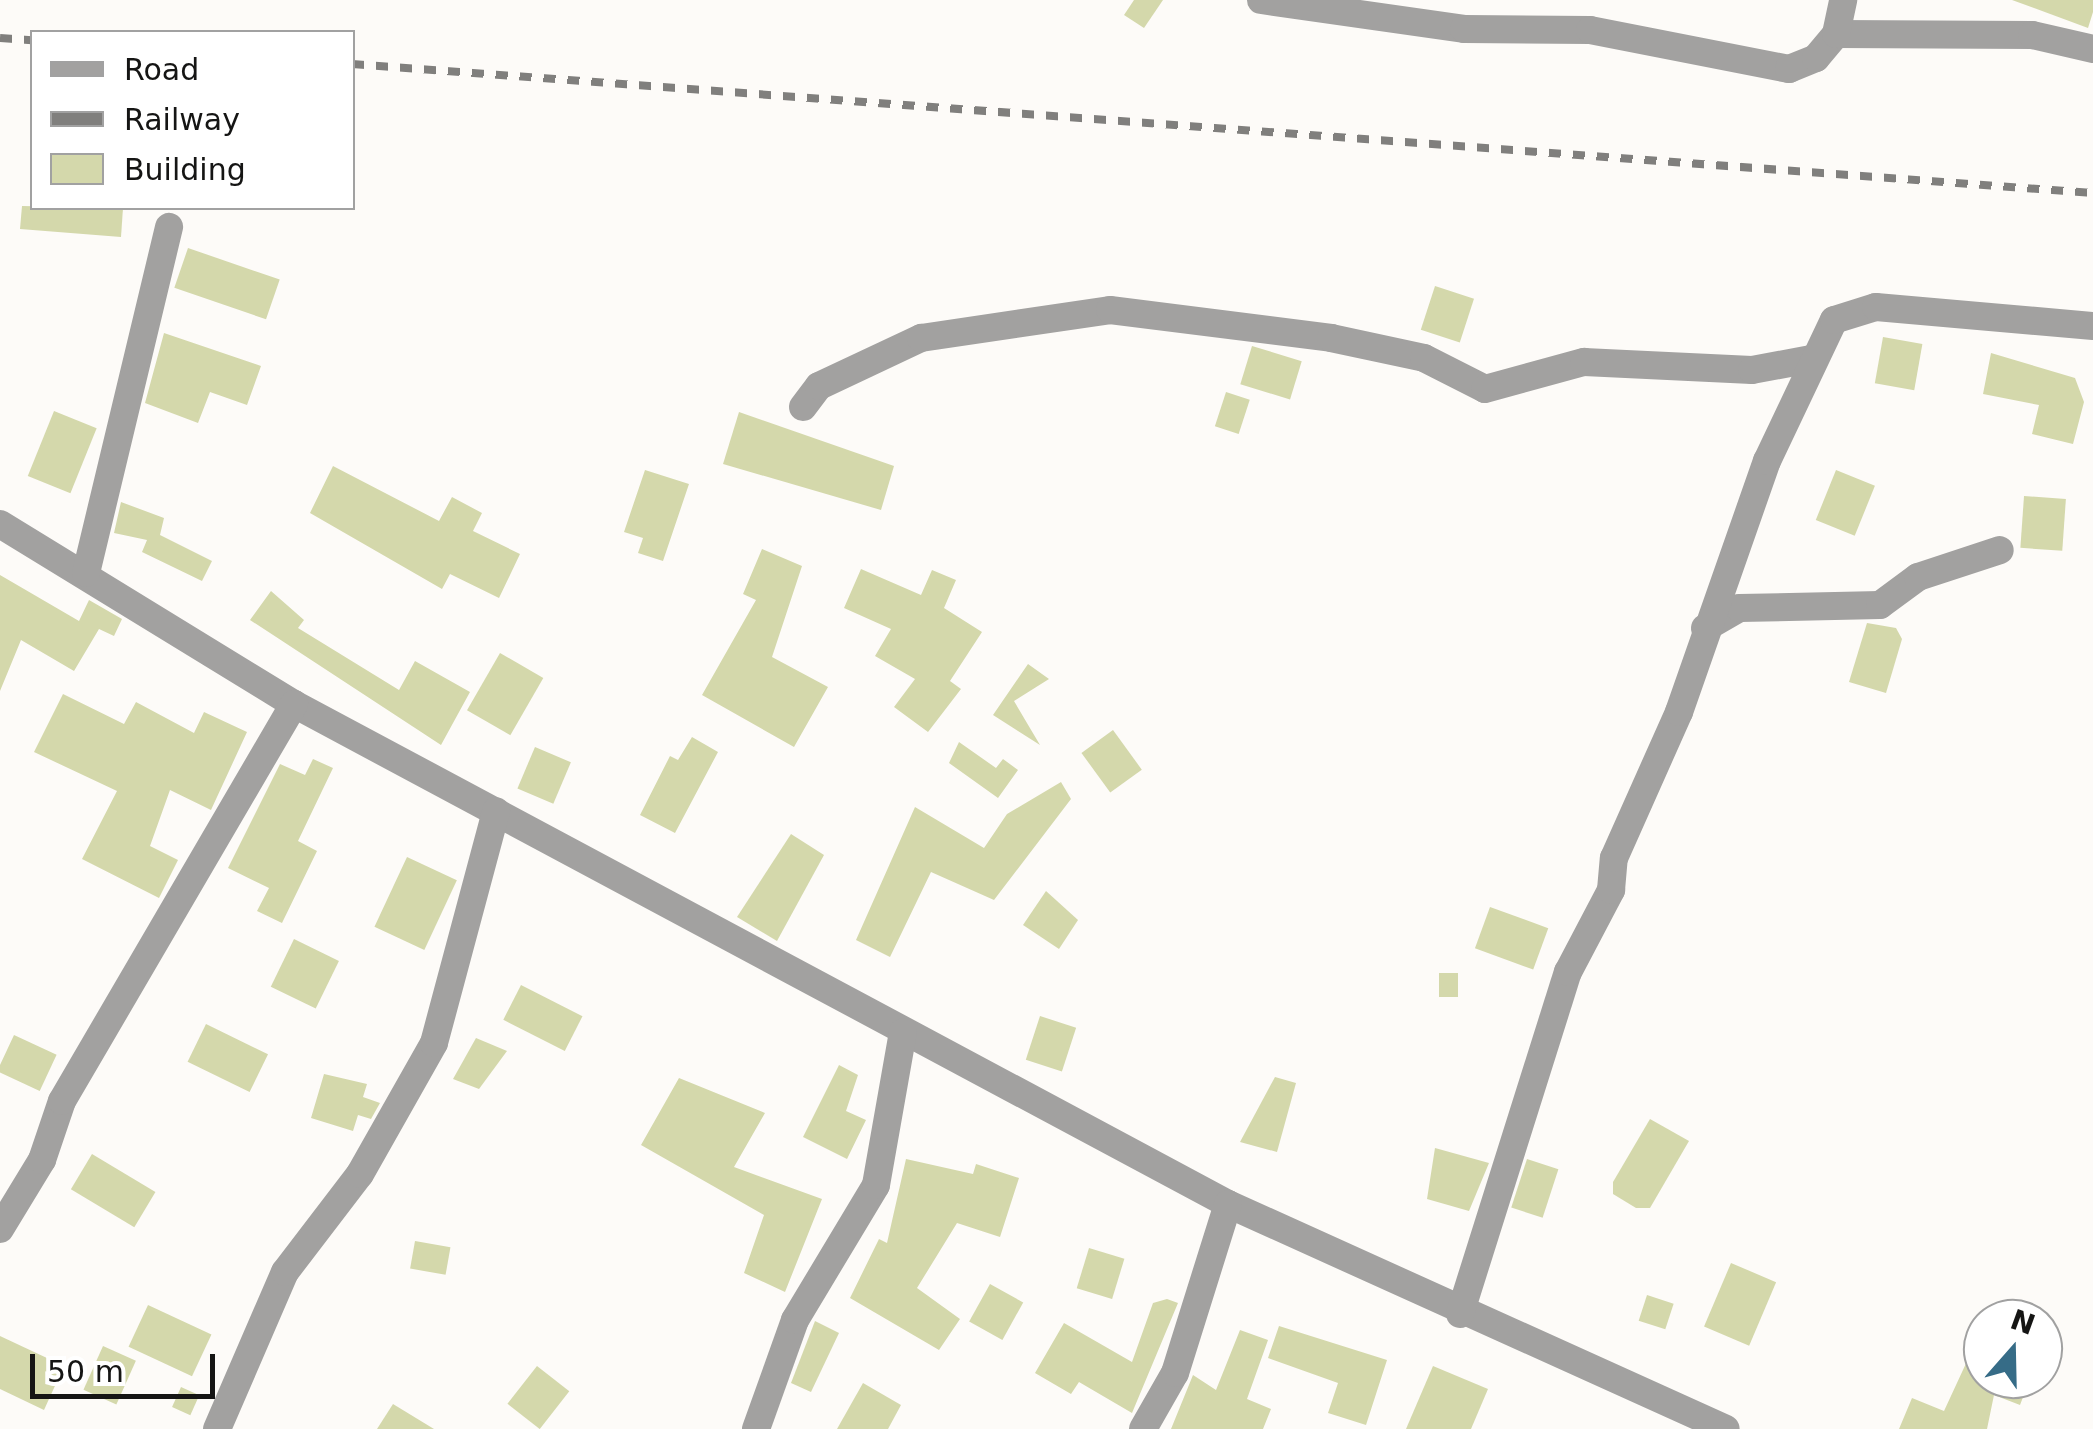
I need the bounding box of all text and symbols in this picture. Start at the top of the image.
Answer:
legend [30,30,355,210]
text: Road [124,52,199,87]
text: Railway [124,102,240,137]
text: Building [124,152,246,187]
north arrow [1963,1299,2063,1399]
text: N [2006,1303,2039,1342]
scale bar [35,1334,220,1396]
text: 50 m [47,1354,124,1389]

